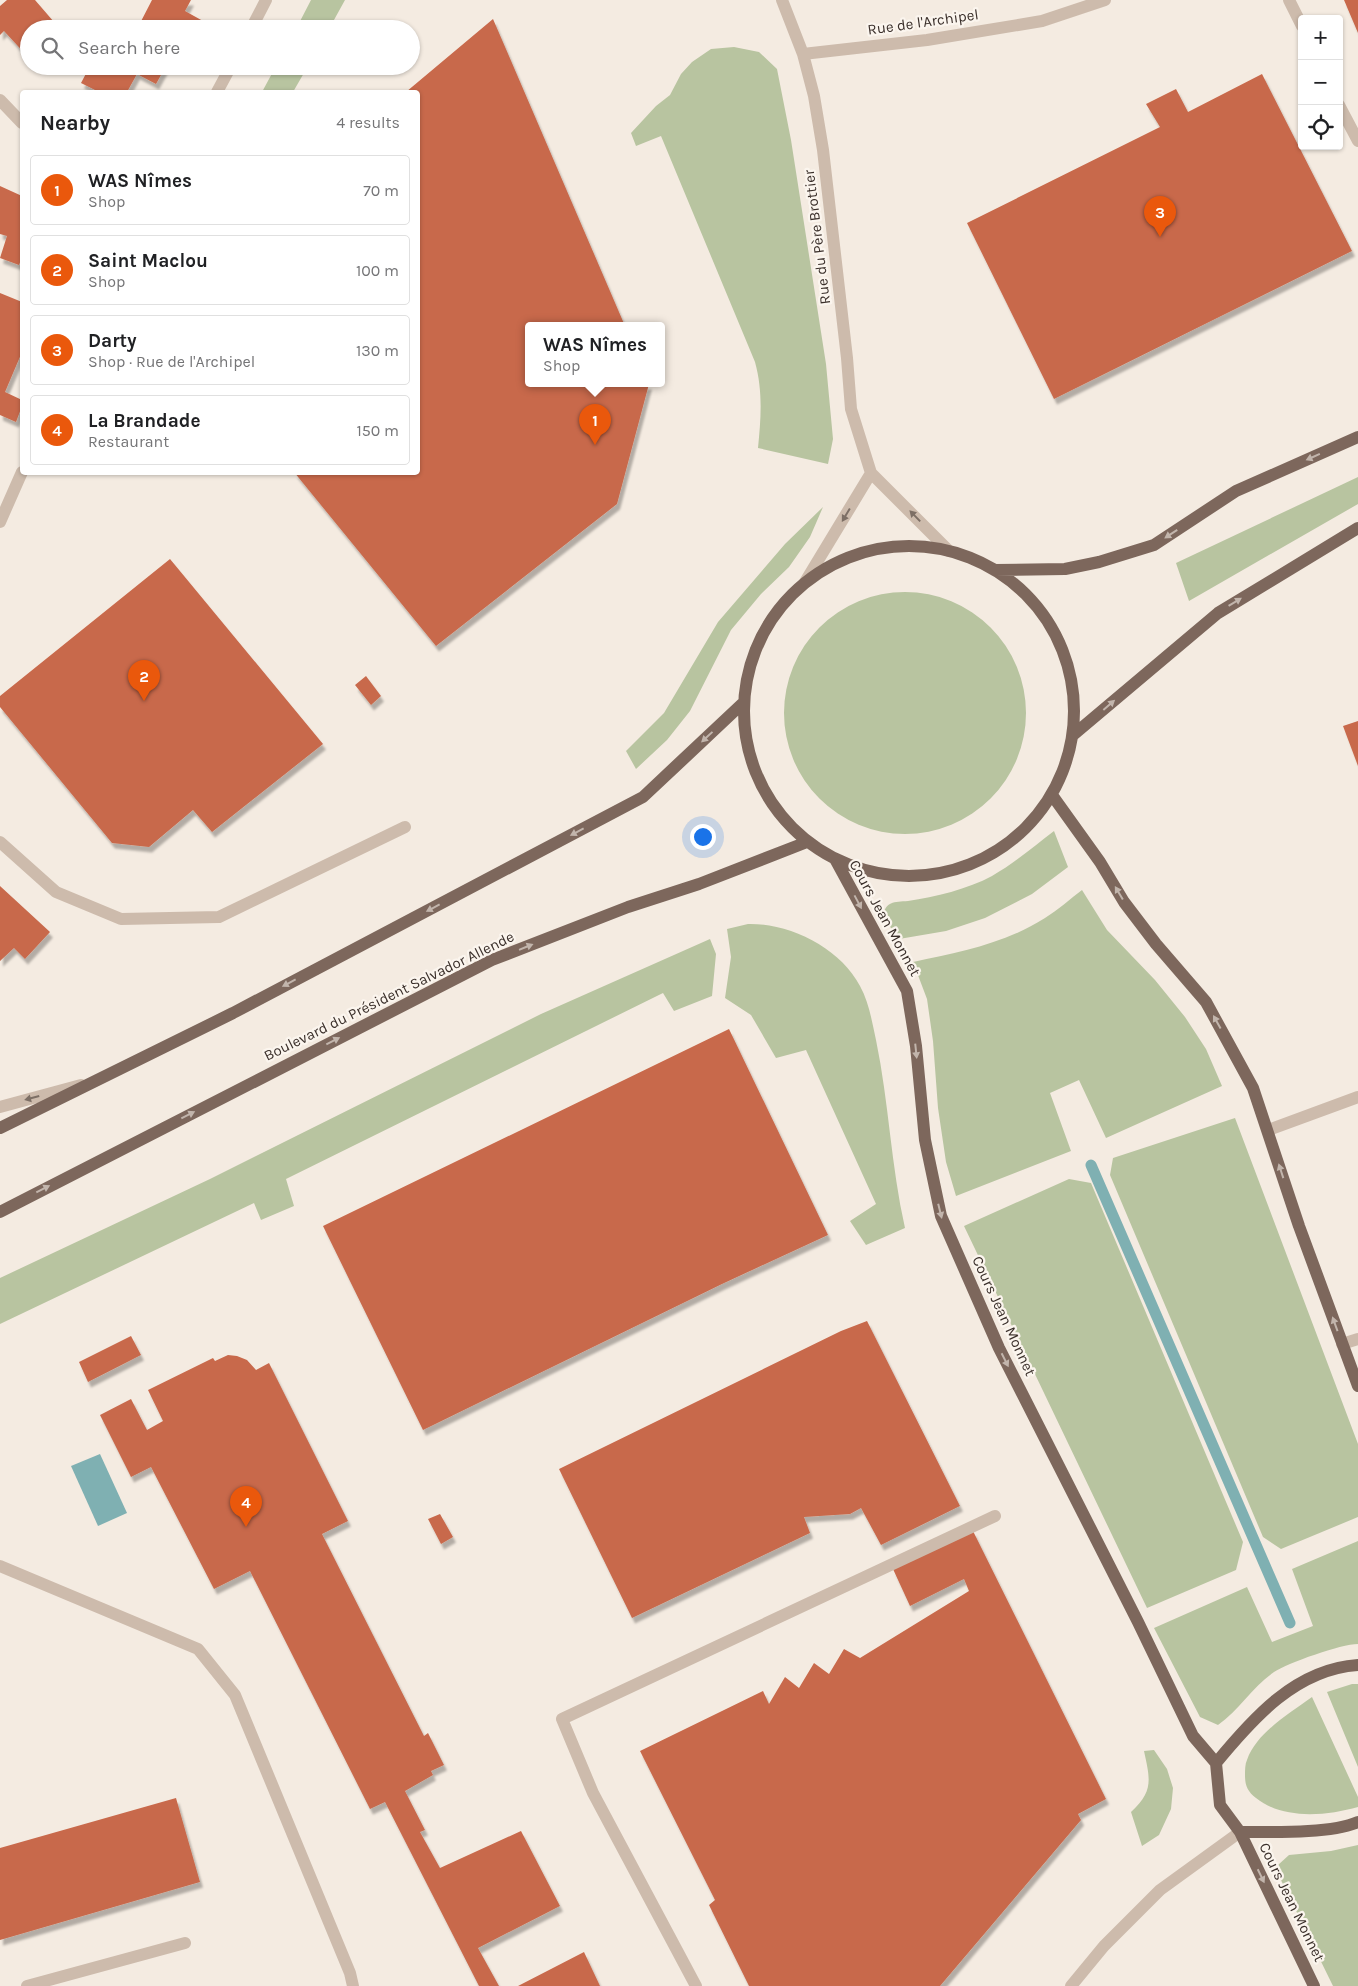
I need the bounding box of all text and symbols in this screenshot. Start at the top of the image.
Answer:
street label: Rue de l'Archipel [866,5,980,39]
map controls [1298,15,1343,150]
button: + [1298,15,1343,60]
search box [20,20,420,75]
icon: search [38,34,66,62]
text: Search here [78,37,180,59]
button: − [1298,60,1343,105]
button: locate [1298,105,1343,150]
text: Nearby [40,111,110,135]
text: 4 results [336,113,400,132]
street label: Rue du Père Brottier [800,168,834,305]
text: WAS Nîmes [88,170,192,192]
text: 1 [54,181,60,200]
text: 70 m [363,181,399,200]
text: Shop [88,192,125,211]
pin: 3 [1144,196,1176,237]
text: Saint Maclou [88,250,208,272]
text: 2 [52,261,62,280]
text: 100 m [356,261,399,280]
text: Shop [88,272,125,291]
popup [525,322,665,387]
text: Darty [88,330,137,352]
text: WAS Nîmes [543,334,647,356]
text: 3 [52,341,62,360]
text: 130 m [356,341,399,360]
text: Shop · Rue de l'Archipel [88,352,255,371]
text: Shop [543,356,580,375]
pin: 1 [579,404,611,445]
text: La Brandade [88,410,201,432]
text: 4 [52,421,62,440]
text: 150 m [356,421,399,440]
text: Restaurant [88,432,169,451]
one-way arrow [1306,454,1320,462]
one-way arrow [841,508,850,521]
one-way arrow [909,510,921,522]
one-way arrow [1164,529,1178,539]
one-way arrow [1229,598,1242,607]
pin: 2 [128,660,160,701]
one-way arrow [1103,699,1116,710]
one-way arrow [701,731,713,743]
your location [690,824,716,850]
one-way arrow [570,827,584,836]
street label: Cours Jean Monnet [846,857,925,980]
one-way arrow [1114,887,1123,900]
one-way arrow [853,895,862,909]
one-way arrow [426,903,440,912]
street label: Boulevard du Président Salvador Allende [261,927,517,1065]
one-way arrow [519,943,534,951]
one-way arrow [282,979,297,987]
one-way arrow [1213,1015,1221,1030]
one-way arrow [326,1037,340,1045]
one-way arrow [912,1043,920,1059]
one-way arrow [24,1095,39,1103]
one-way arrow [181,1111,195,1119]
one-way arrow [1277,1163,1285,1178]
one-way arrow [36,1185,51,1193]
one-way arrow [937,1204,945,1219]
street label: Cours Jean Monnet [968,1253,1040,1379]
one-way arrow [1331,1316,1339,1331]
one-way arrow [1001,1353,1009,1368]
pin: 4 [230,1486,262,1527]
street label: Cours Jean Monnet [1255,1839,1329,1965]
one-way arrow [1257,1869,1265,1883]

